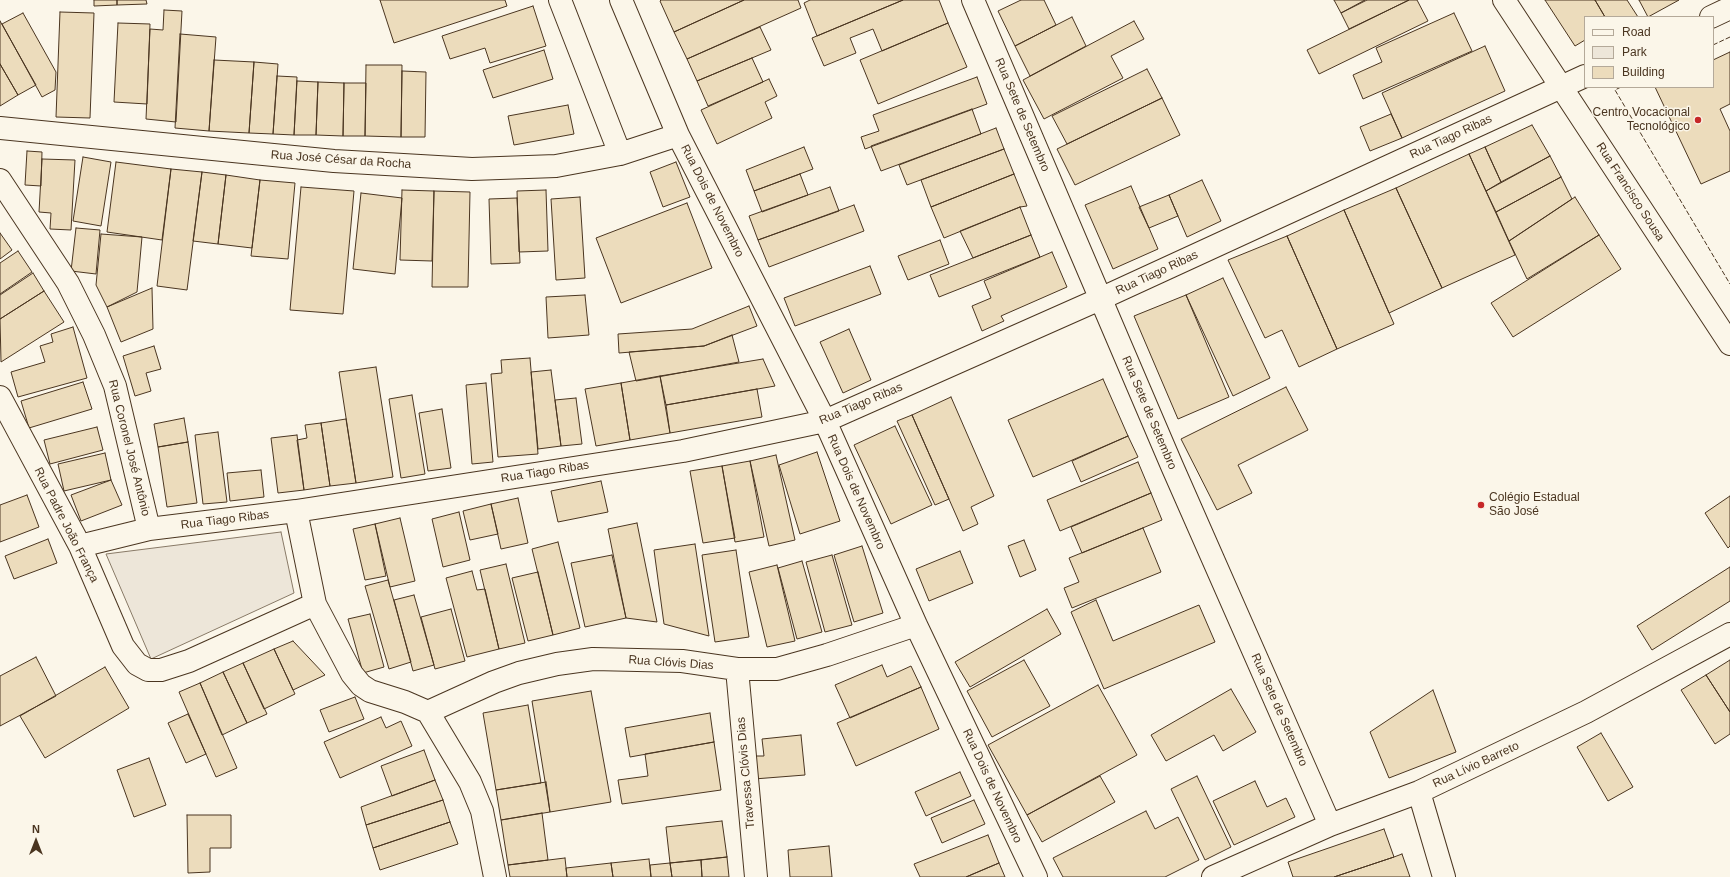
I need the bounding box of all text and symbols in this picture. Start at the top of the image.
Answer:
legend [1584,16,1714,88]
text: Road [1622,25,1651,39]
text: Park [1622,45,1647,59]
street label: Rua Sete de Setembro [992,56,1052,174]
text: Building [1622,65,1665,79]
place label: Centro Vocacional Tecnológico [1593,106,1690,134]
street label: Rua Tiago Ribas [1408,112,1494,162]
marker: Centro Vocacional Tecnológico [1693,115,1703,125]
street label: Rua Francisco Sousa [1593,140,1667,244]
street label: Rua Dois de Novembro [677,142,747,260]
street label: Rua José César da Rocha [270,148,412,172]
street label: Rua Tiago Ribas [1114,248,1200,298]
street label: Rua Sete de Setembro [1119,354,1179,472]
street label: Rua Coronel José Antônio [105,378,153,518]
street label: Rua Tiago Ribas [817,380,905,428]
street label: Rua Dois de Novembro [824,432,888,552]
street label: Rua Tiago Ribas [500,458,590,486]
street label: Rua Padre João França [31,465,101,585]
place label: Colégio Estadual São José [1489,491,1580,519]
marker: Colégio Estadual São José [1476,500,1486,510]
street label: Rua Tiago Ribas [180,507,270,533]
street label: Rua Sete de Setembro [1248,651,1310,769]
street label: Rua Clóvis Dias [628,653,714,673]
street label: Travessa Clóvis Dias [734,716,758,830]
street label: Rua Dois de Novembro [959,726,1025,846]
street label: Rua Lívio Barreto [1431,739,1521,791]
north arrow [16,821,56,861]
text: N [32,823,40,835]

